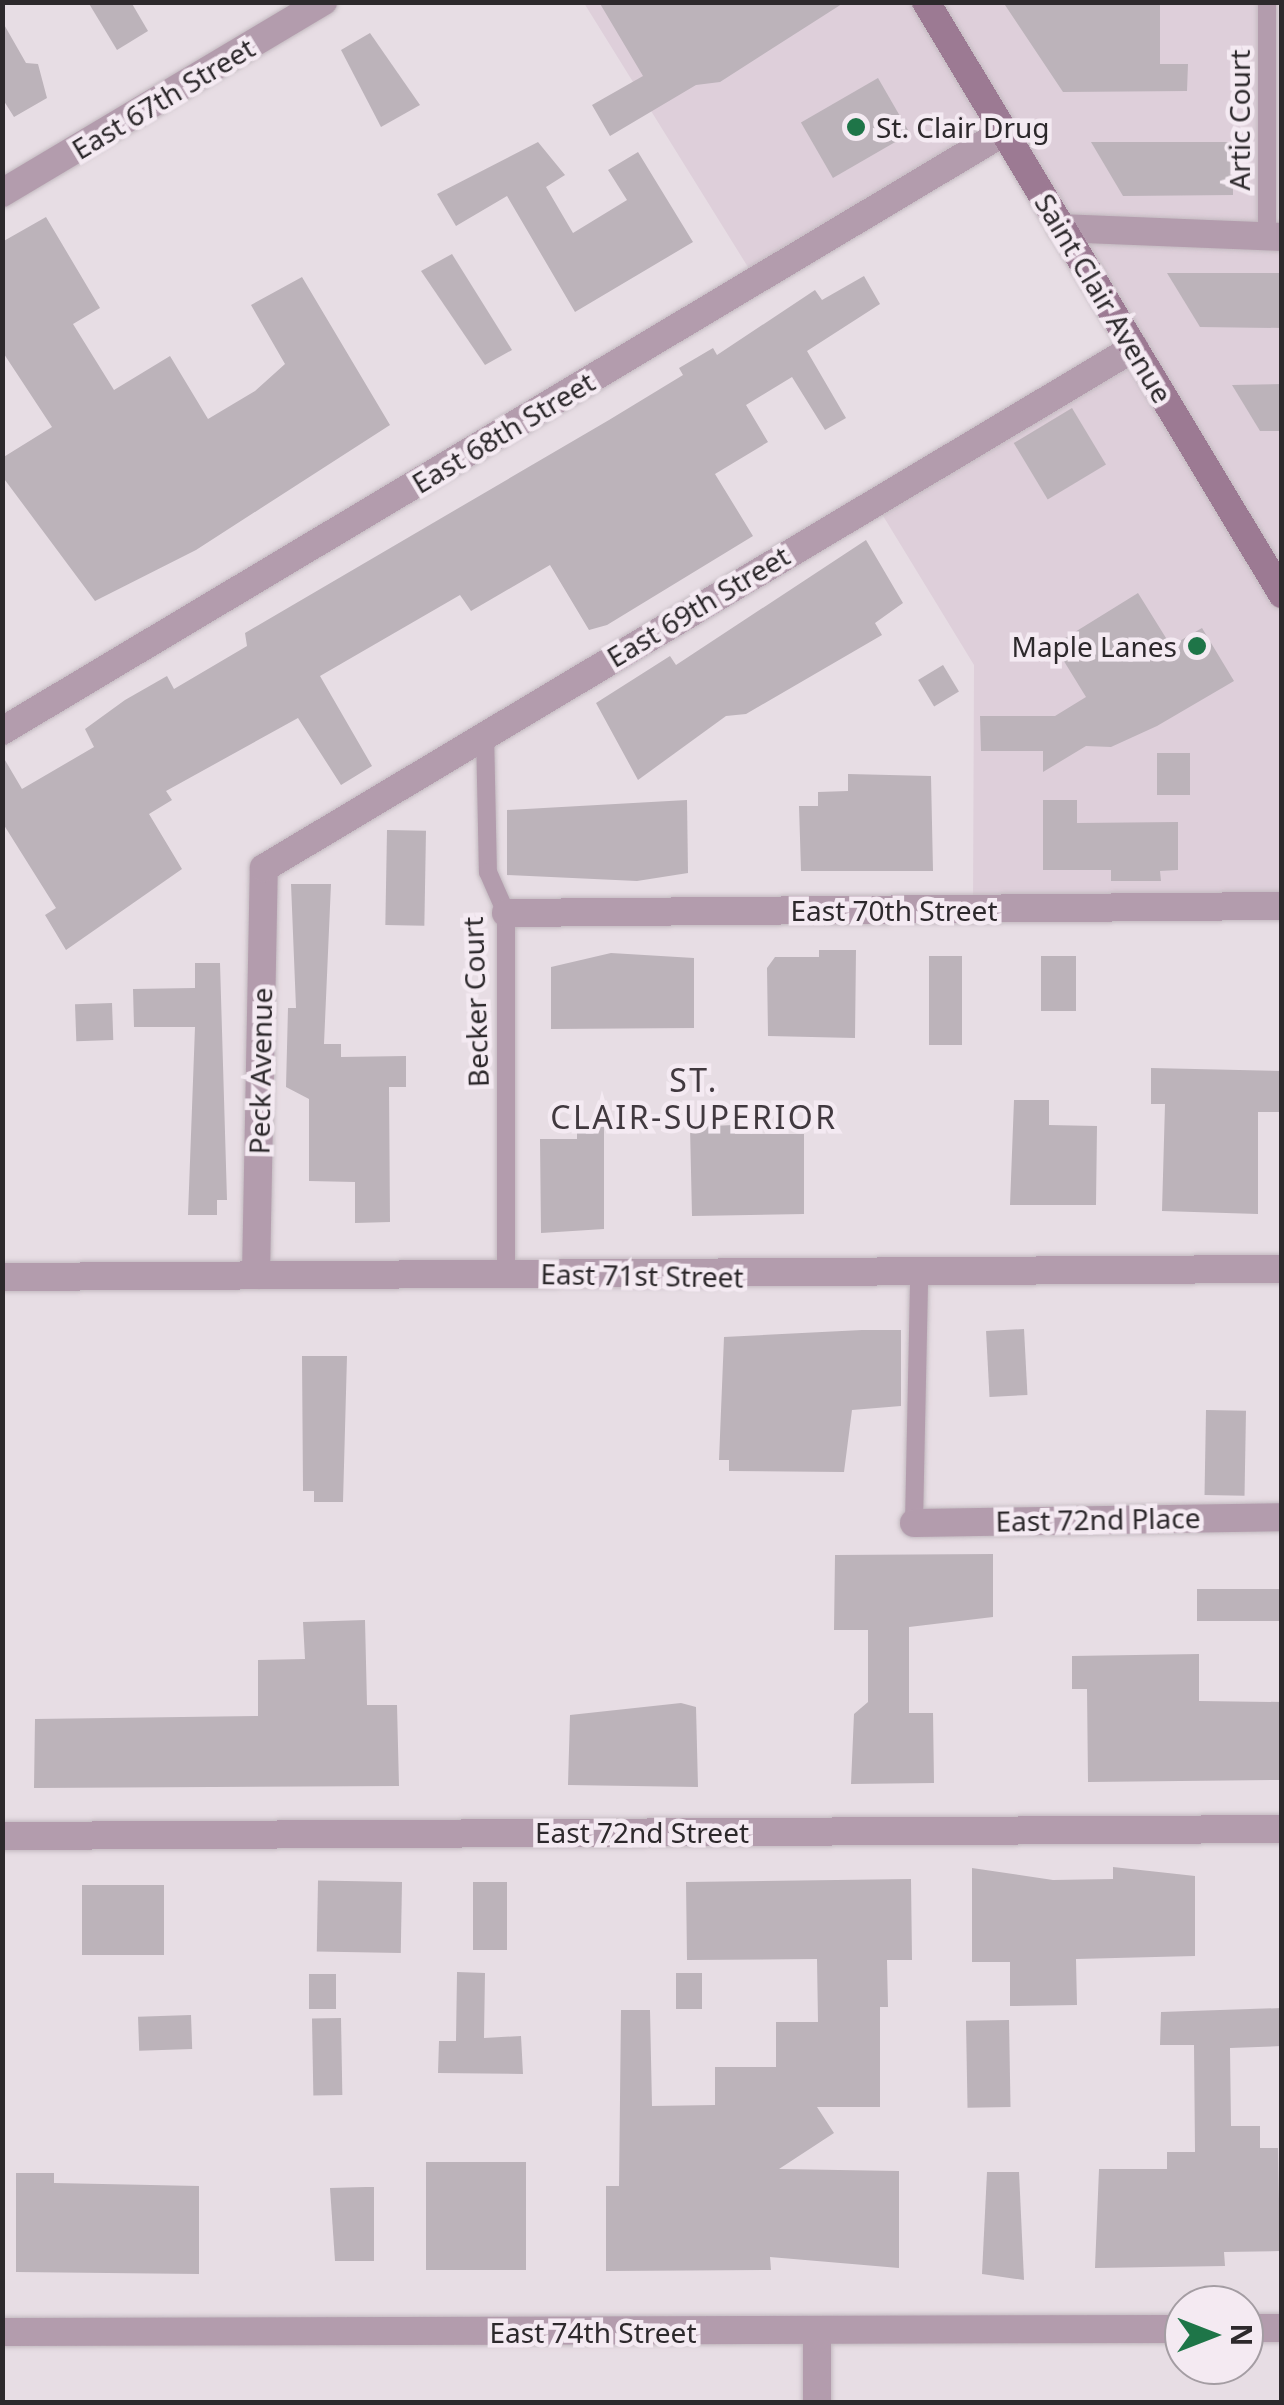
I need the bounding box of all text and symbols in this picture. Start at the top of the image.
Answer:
street label: East 67th Street [66,30,260,166]
street label: Artic Court [1222,49,1256,191]
place label: St. Clair Drug [876,110,1049,144]
marker: St. Clair Drug [845,116,867,138]
street label: Saint Clair Avenue [1028,187,1180,409]
street label: East 68th Street [406,364,600,500]
street label: East 69th Street [601,538,795,674]
place label: Maple Lanes [1011,629,1177,663]
marker: Maple Lanes [1186,635,1208,657]
street label: East 70th Street [791,893,997,927]
street label: Becker Court [455,916,495,1088]
street label: Peck Avenue [242,987,278,1155]
district label: ST. CLAIR-SUPERIOR [550,1062,838,1137]
street label: East 71st Street [540,1256,744,1294]
street label: East 72nd Place [995,1500,1201,1538]
street label: East 72nd Street [535,1815,749,1849]
north arrow [1164,2285,1264,2385]
street label: East 74th Street [490,2315,696,2349]
text: N [1223,2324,1261,2346]

